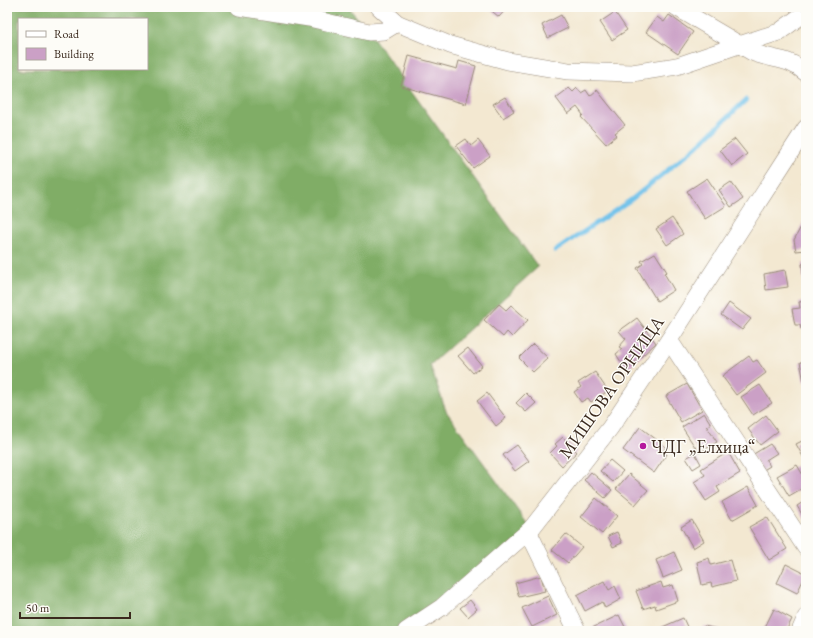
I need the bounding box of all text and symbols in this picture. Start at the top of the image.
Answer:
legend [18,18,148,70]
text: Road [54,26,80,42]
text: Building [54,46,95,62]
street label: МИШОВА ОРНИЦА [553,311,669,463]
place label: ЧДГ „Елхица“ [651,435,756,458]
marker: ЧДГ „Елхица“ [638,441,648,451]
scale bar [20,594,130,620]
text: 50 m [26,600,50,616]

